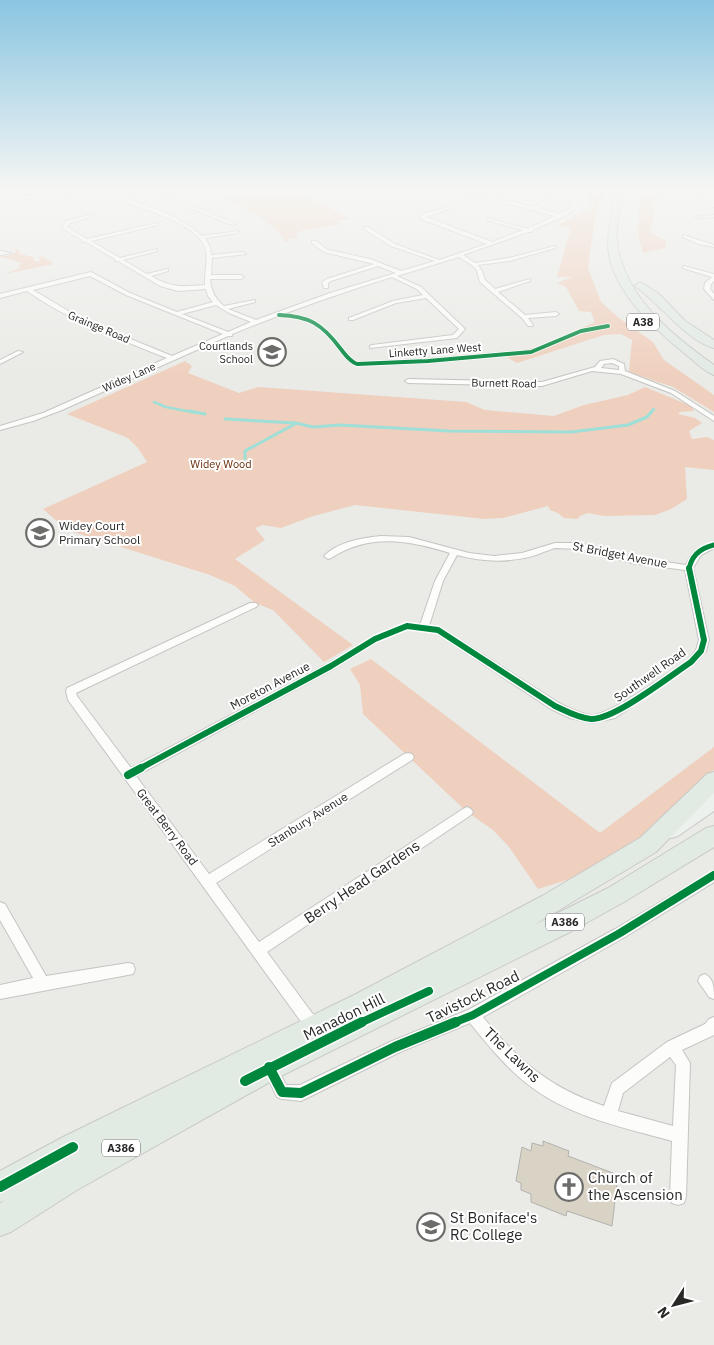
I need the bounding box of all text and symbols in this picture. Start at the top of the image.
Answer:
street label: Grainge Road [66,308,132,346]
road number: A38 [627,314,659,331]
school or university icon: Courtlands School [257,337,287,367]
place label: Courtlands School [199,339,253,366]
street label: Linketty Lane West [388,340,482,360]
street label: Widey Lane [100,359,158,395]
street label: Burnett Road [471,375,537,391]
park label: Widey Wood [190,457,252,471]
school or university icon: Widey Court Primary School [25,518,55,548]
place label: Widey Court Primary School [59,518,140,547]
street label: St Bridget Avenue [571,538,669,571]
street label: Southwell Road [611,644,688,705]
street label: Moreton Avenue [227,658,312,713]
street label: Great Berry Road [134,785,201,868]
street label: Stanbury Avenue [265,789,351,850]
street label: Berry Head Gardens [300,836,423,927]
road number: A386 [546,914,584,930]
street label: Tavistock Road [423,966,522,1027]
street label: Manadon Hill [300,989,388,1044]
street label: The Lawns [480,1023,545,1086]
road number: A386 [102,1140,140,1156]
place label: Church of the Ascension [588,1168,683,1204]
church icon: Church of the Ascension [554,1172,584,1202]
place label: St Boniface's RC College [450,1208,537,1244]
school or university icon: St Boniface's RC College [416,1212,446,1242]
north arrow [649,1280,699,1330]
text: N [653,1303,674,1322]

